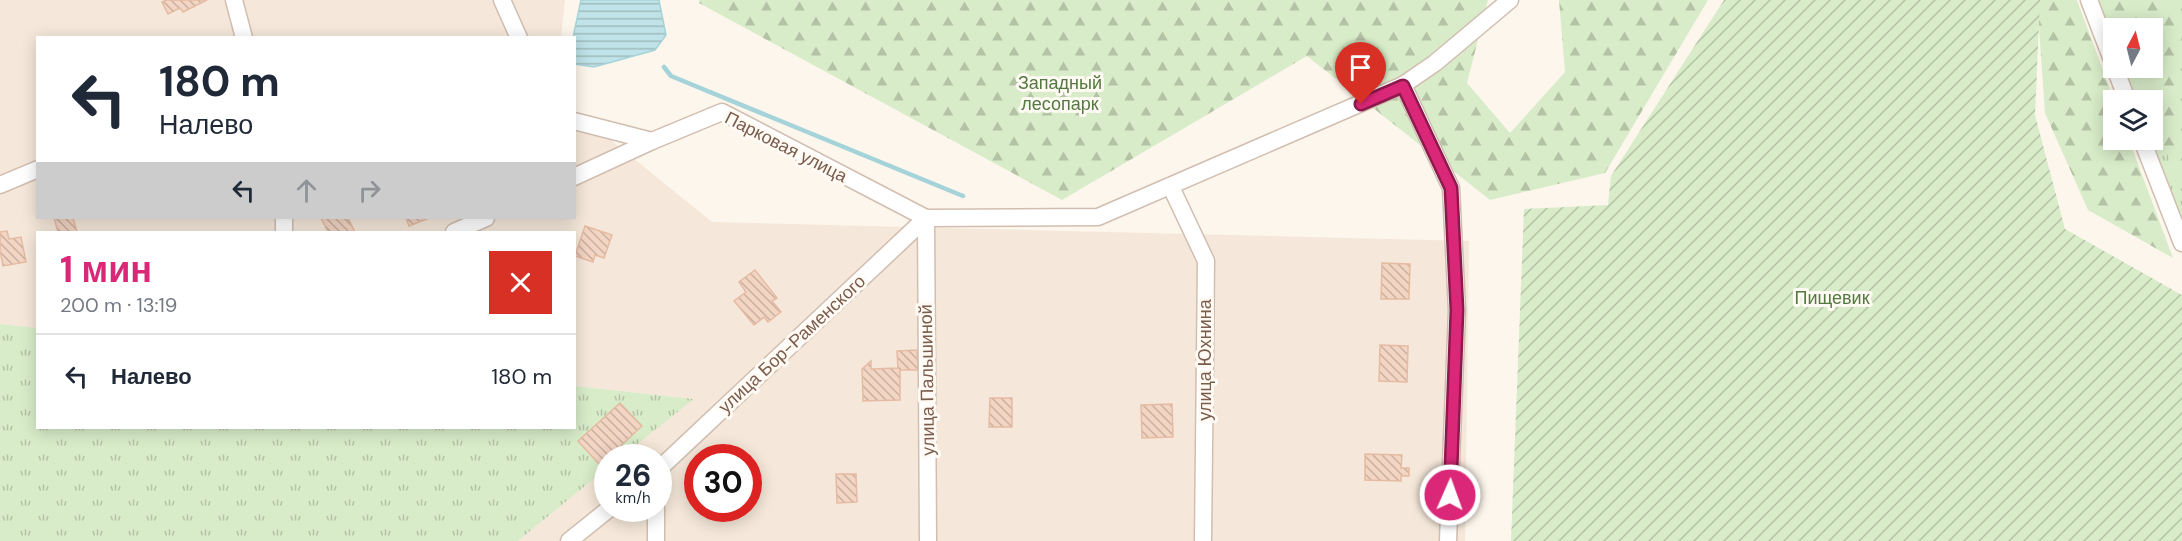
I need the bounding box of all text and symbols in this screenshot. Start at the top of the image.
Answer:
north arrow [2103,18,2163,78]
map controls [2103,18,2163,150]
pin [1335,42,1386,104]
icon: arrive [1344,51,1377,84]
text: 180 m [159,54,280,109]
icon: left [60,60,138,138]
park label: Западный лесопарк [1018,71,1102,116]
button: layers [2103,90,2163,150]
street label: Парковая улица [721,106,852,189]
text: Налево [159,107,253,142]
icon: left [227,174,260,207]
icon: ahead [290,174,323,207]
icon: right [353,174,386,207]
text: 1 мин [60,246,152,293]
button: close [489,251,552,314]
street label: улица Бор-Раменского [713,269,871,419]
park label: Пищевик [1794,286,1870,310]
text: 200 m · 13:19 [60,292,177,318]
street label: улица Юхнина [1193,298,1217,421]
street label: улица Пальшиной [914,304,940,456]
icon: left [60,360,93,393]
text: Налево [111,362,192,391]
text: 180 m [491,362,552,391]
speed limit sign: 30 [684,444,762,522]
text: 26 [615,456,651,495]
position arrow [1418,463,1482,527]
text: km/h [615,488,651,508]

